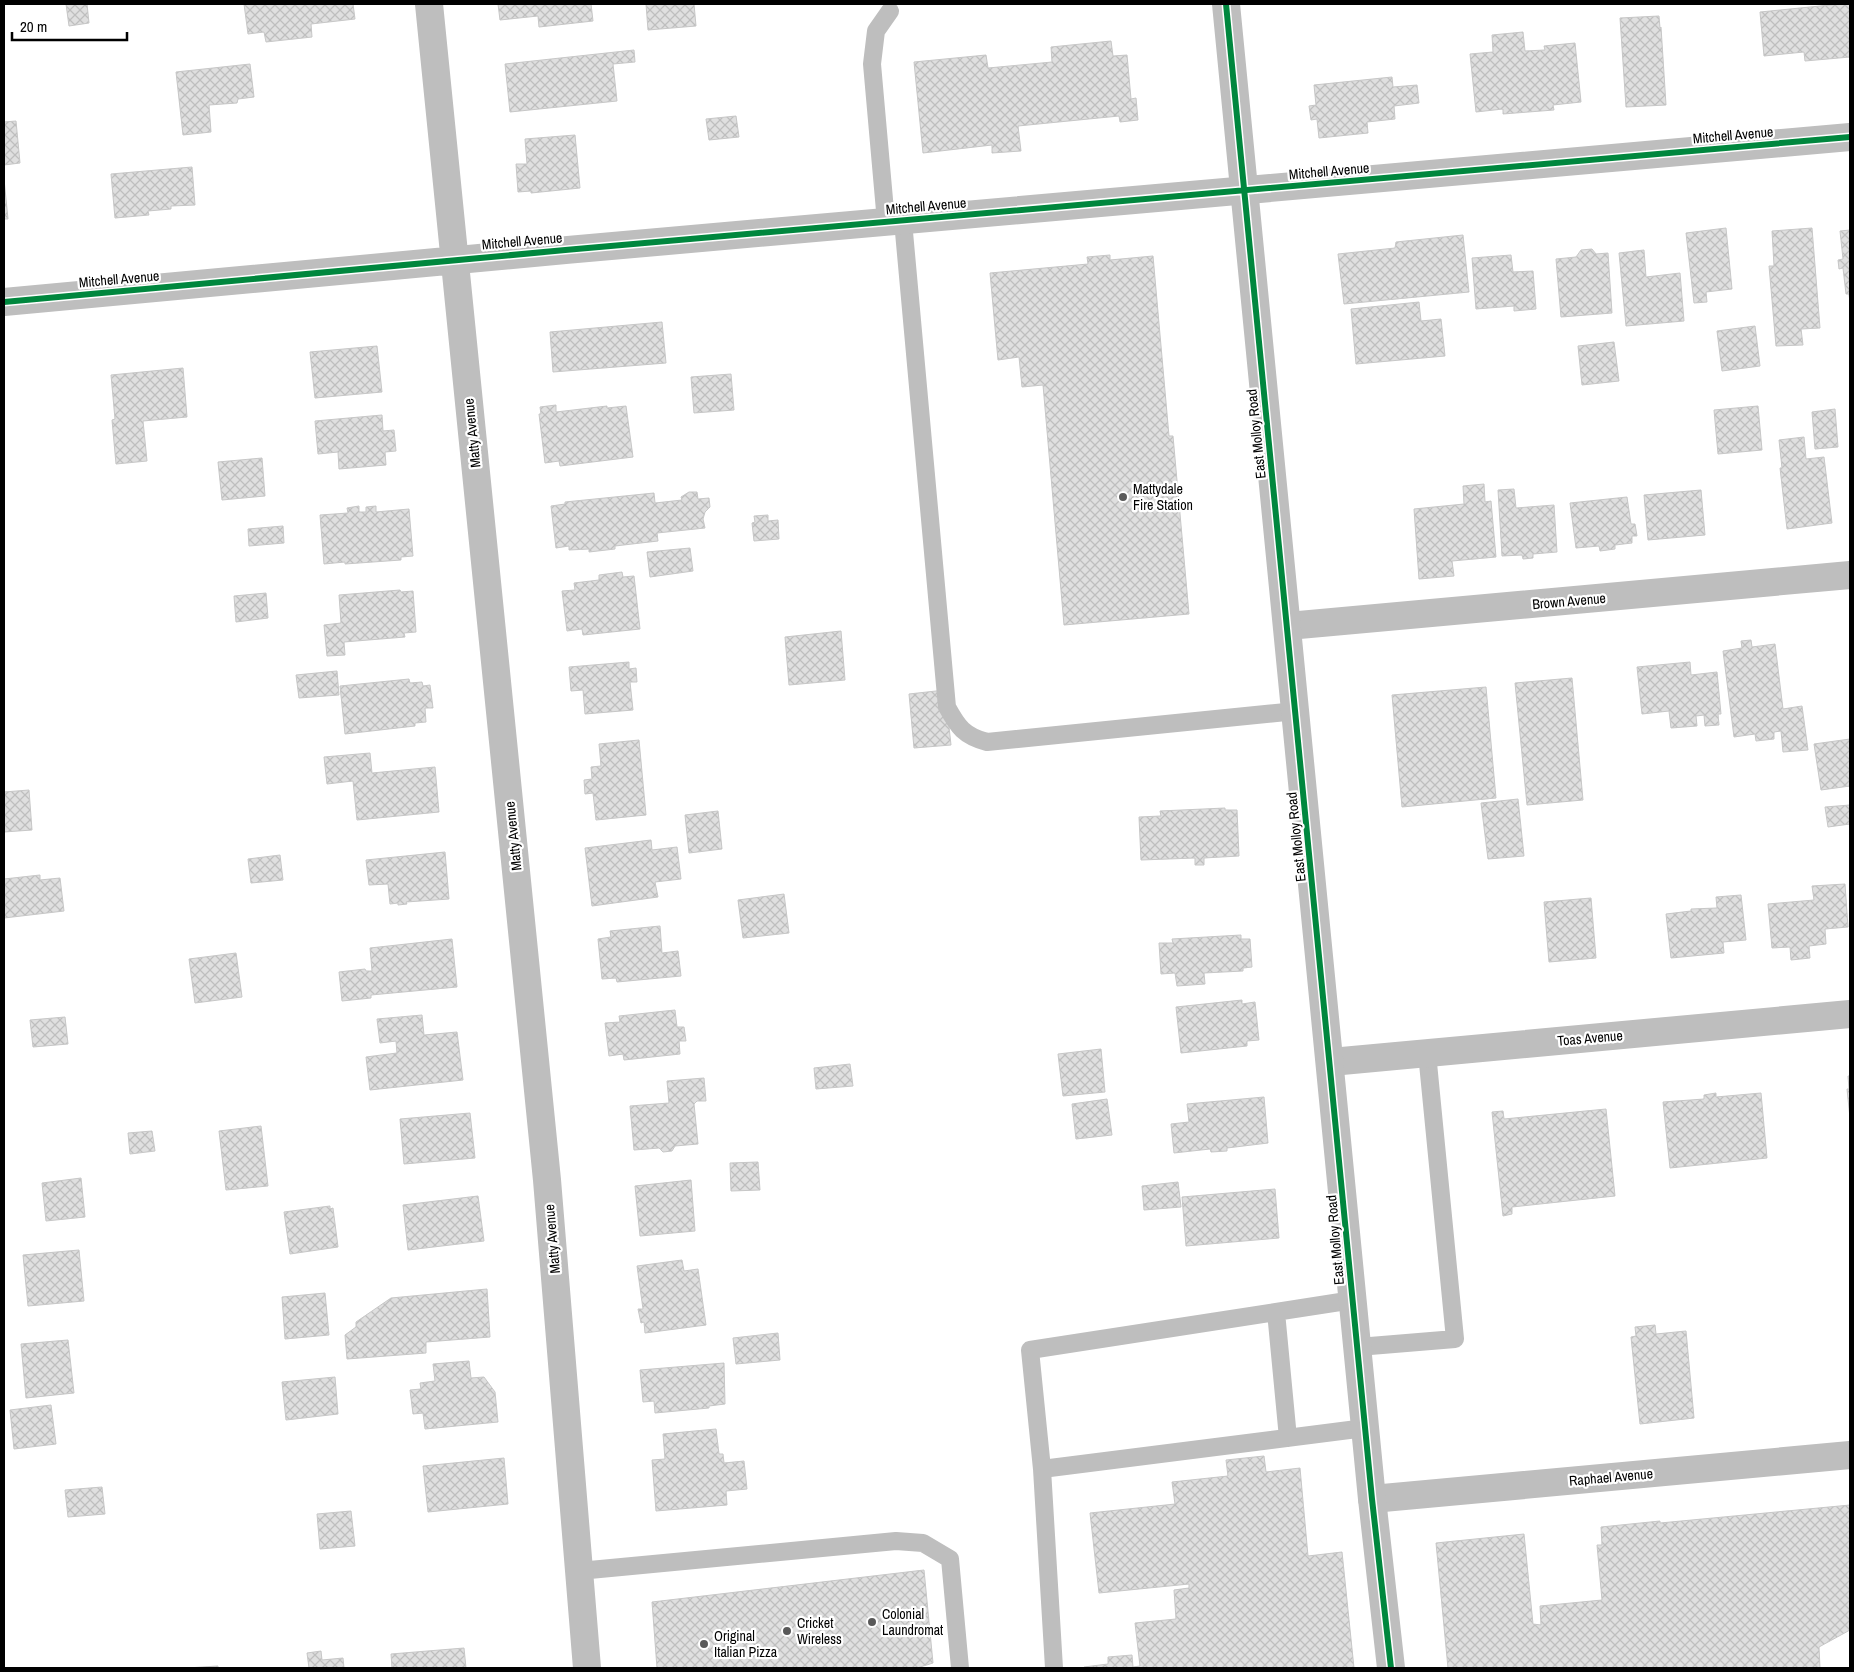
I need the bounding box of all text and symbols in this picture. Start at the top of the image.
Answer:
scale bar [12,10,128,42]
text: 20 m [20,16,47,37]
street label: Mitchell Avenue [1692,123,1774,147]
street label: Mitchell Avenue [1288,159,1370,183]
street label: Mitchell Avenue [885,194,967,218]
street label: Mitchell Avenue [481,229,563,253]
street label: Mitchell Avenue [78,267,160,291]
street label: East Molloy Road [1242,388,1270,480]
street label: Matty Avenue [459,398,485,468]
place label: Mattydale Fire Station [1133,480,1193,514]
marker: Mattydale Fire Station [1117,491,1129,503]
street label: Brown Avenue [1531,589,1607,613]
street label: East Molloy Road [1282,791,1310,883]
street label: Matty Avenue [500,801,526,871]
street label: Toas Avenue [1557,1026,1623,1050]
street label: East Molloy Road [1322,1194,1348,1286]
street label: Matty Avenue [540,1204,564,1274]
street label: Raphael Avenue [1568,1464,1654,1490]
place label: Colonial Laundromat [882,1605,943,1639]
place label: Cricket Wireless [797,1614,842,1648]
marker: Colonial Laundromat [866,1616,878,1628]
marker: Cricket Wireless [781,1625,793,1637]
place label: Original Italian Pizza [714,1627,778,1661]
marker: Original Italian Pizza [698,1638,710,1650]

